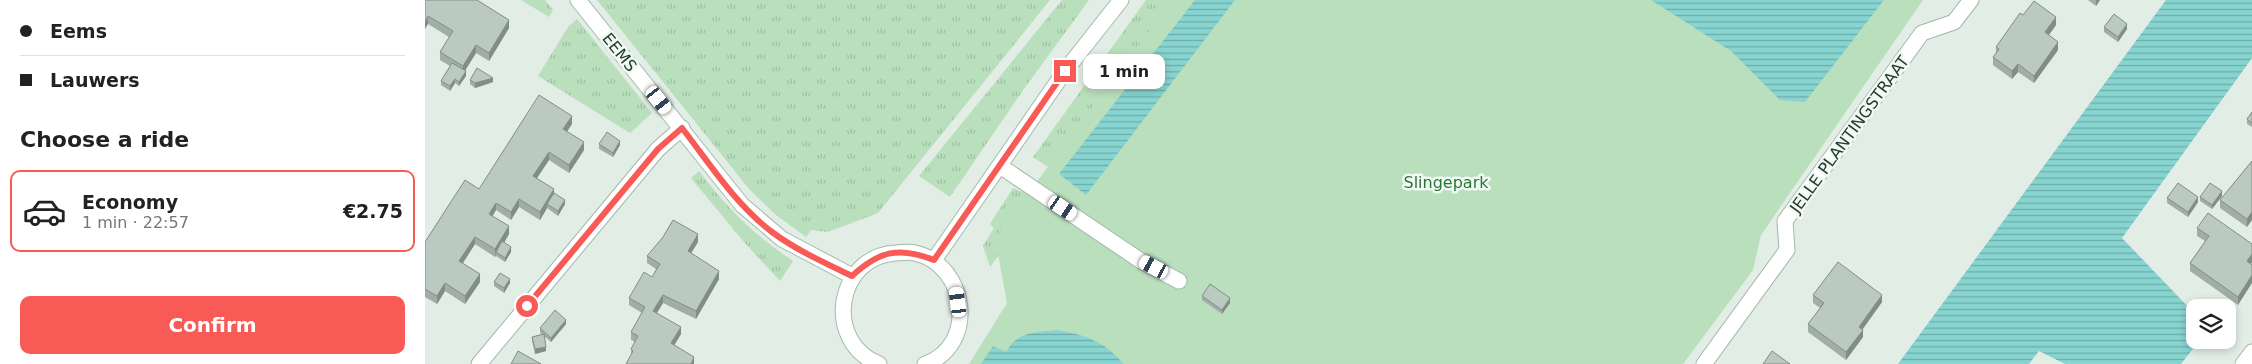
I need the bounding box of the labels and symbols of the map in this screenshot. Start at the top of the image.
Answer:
street label: EEMS [598,29,641,75]
street label: JELLE PLANTINGSTRAAT [1785,52,1913,217]
callout: 1 min [1083,54,1165,88]
route end [1054,60,1076,82]
car [643,84,674,116]
park label: Slingepark [1404,173,1489,192]
car [1046,193,1079,223]
car [1137,253,1170,281]
car [948,286,967,318]
route start [516,295,538,317]

